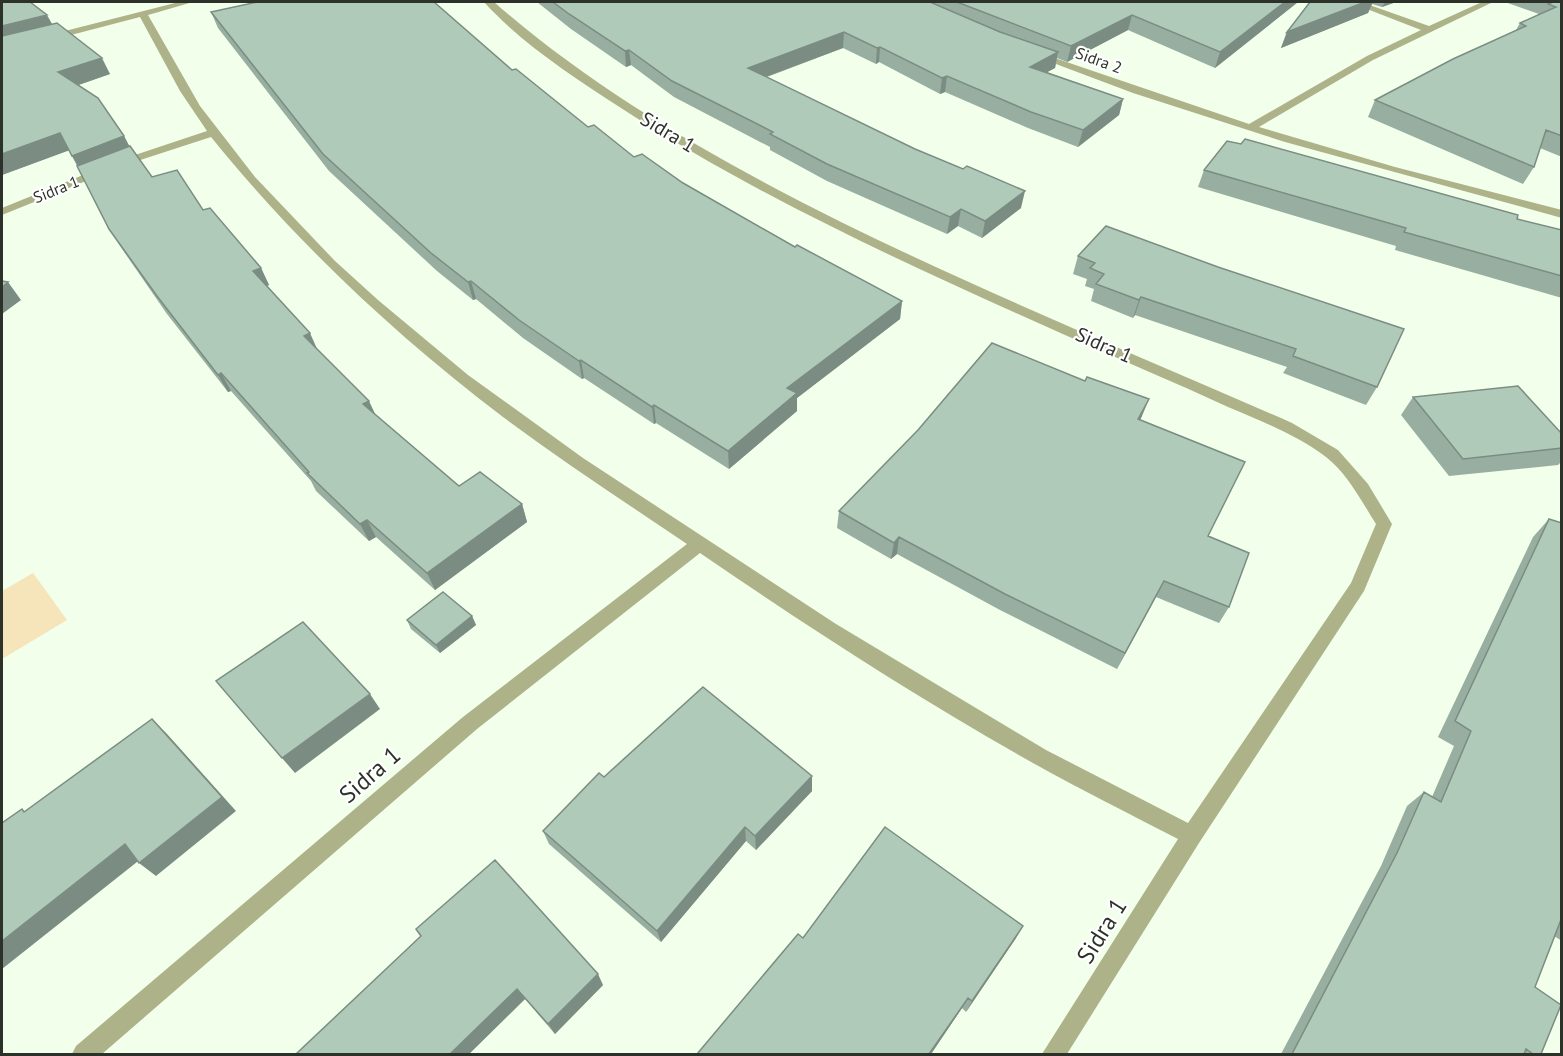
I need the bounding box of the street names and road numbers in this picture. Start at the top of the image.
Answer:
street label: Sidra 2 [1073,42,1125,78]
street label: Sidra 1 [636,105,700,159]
street label: Sidra 1 [30,171,82,207]
street label: Sidra 1 [1071,321,1137,369]
street label: Sidra 1 [332,739,407,810]
street label: Sidra 1 [1069,892,1134,969]

